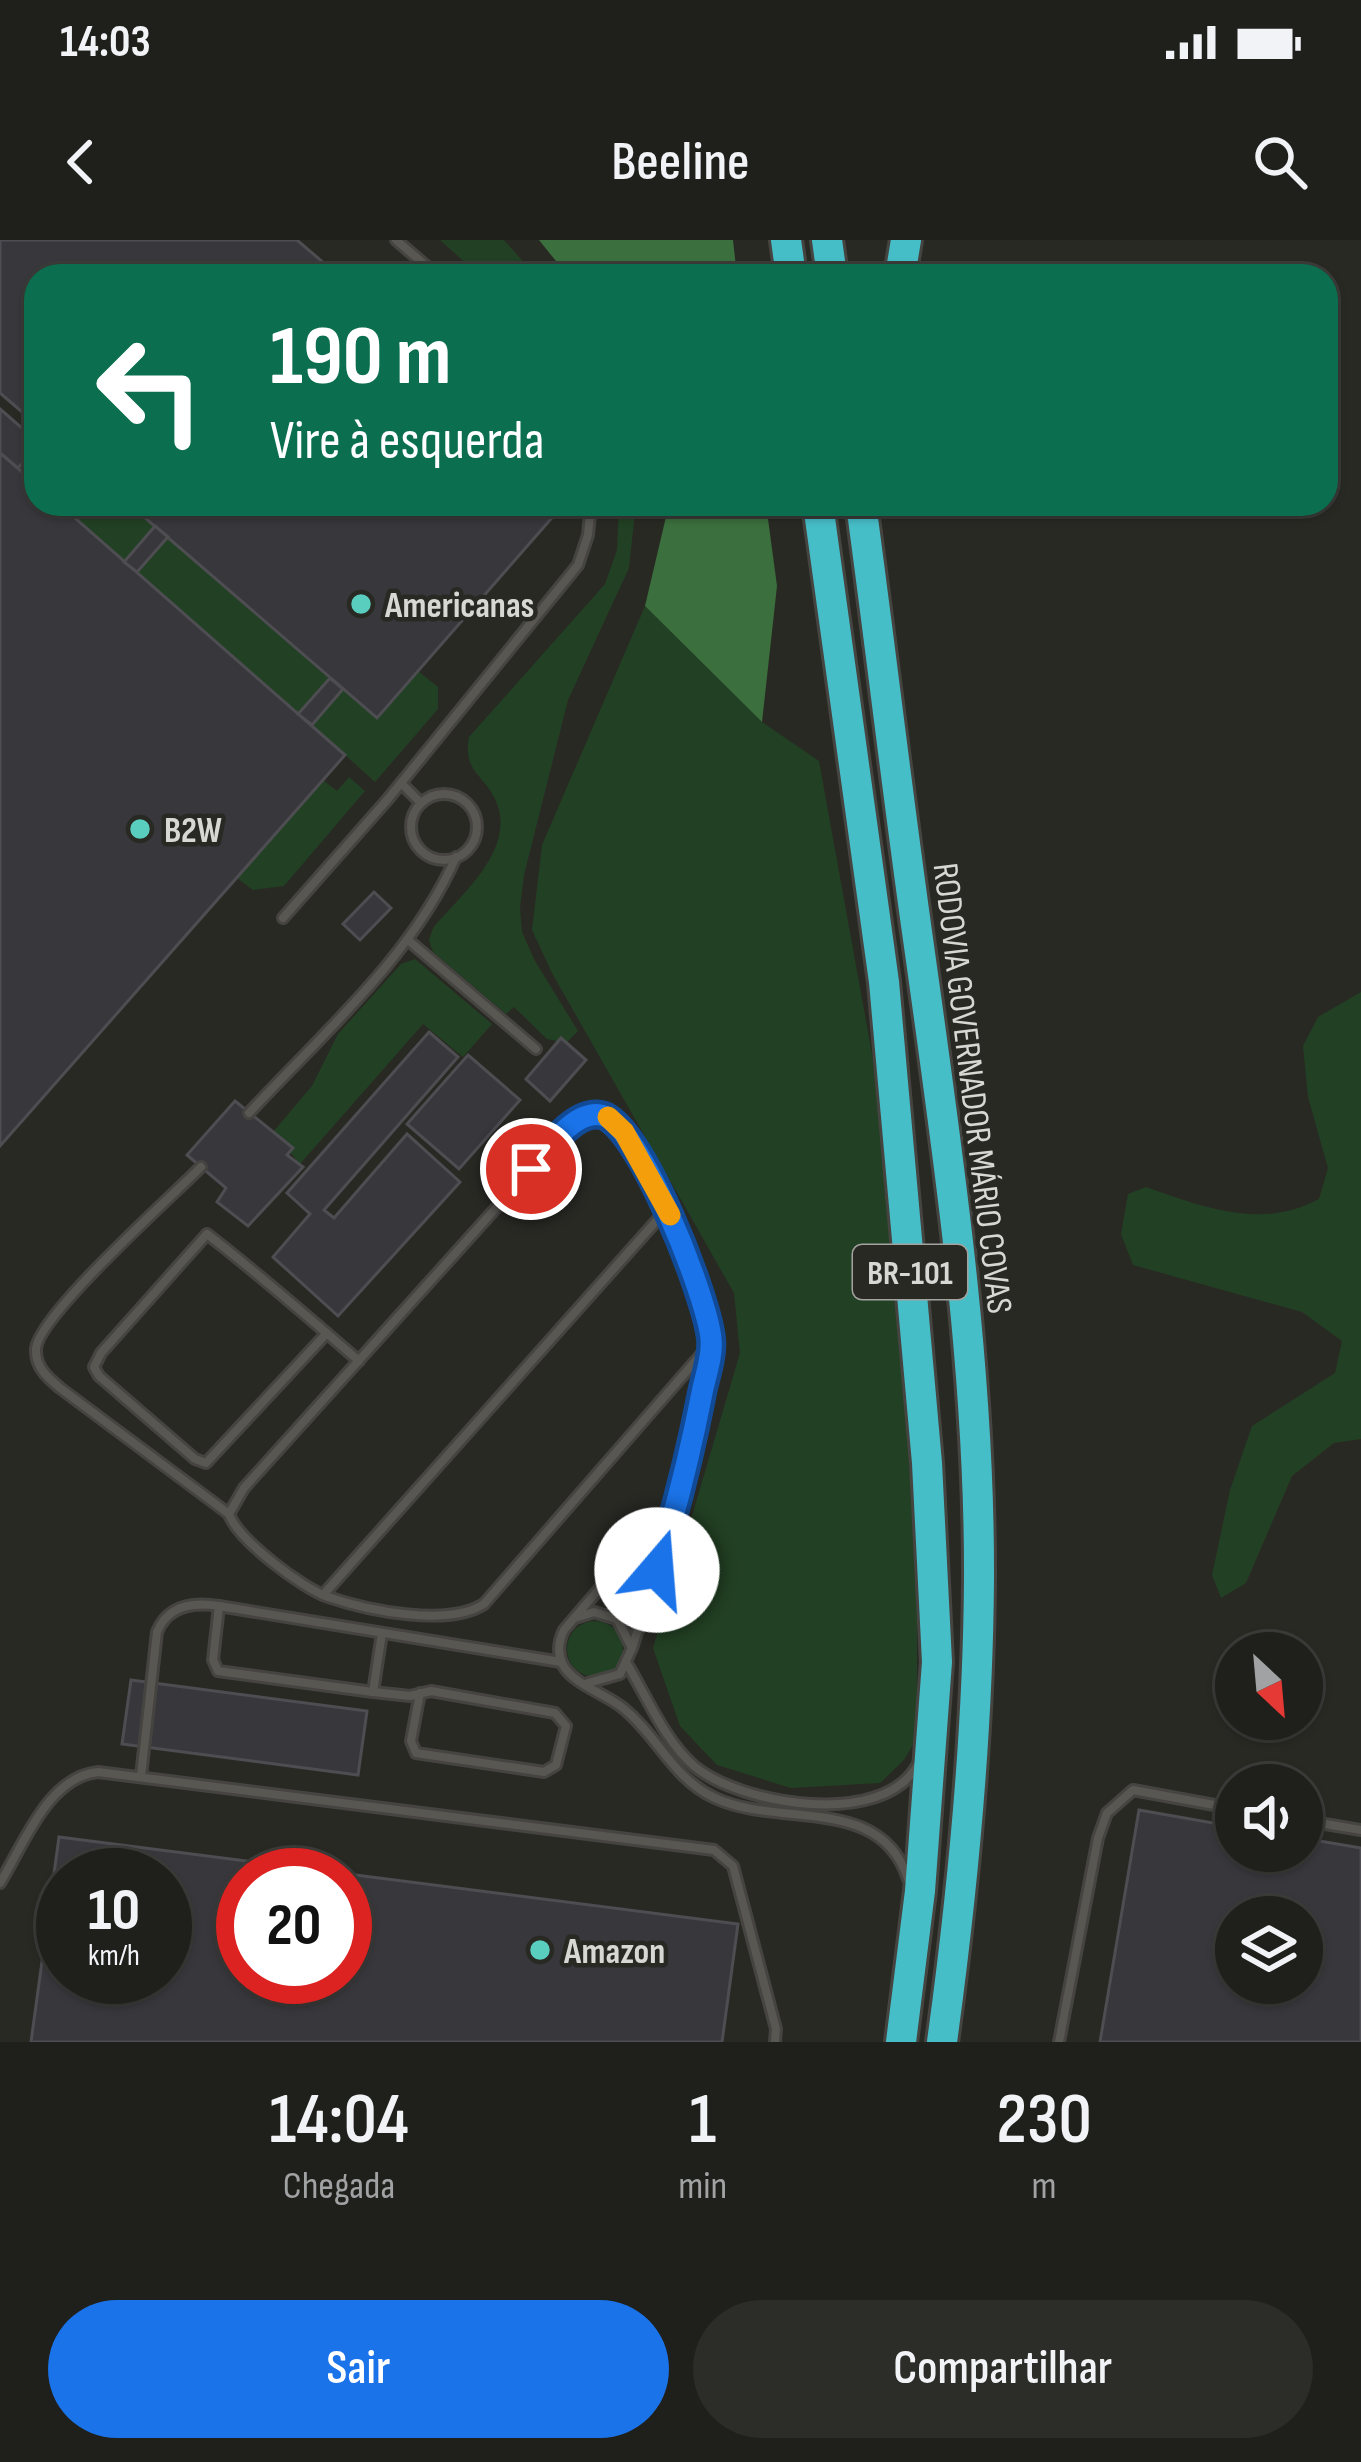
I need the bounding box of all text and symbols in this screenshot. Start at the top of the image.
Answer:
text: 14:03 [60,15,151,70]
icon: back [48,129,114,195]
icon: search [1247,129,1313,195]
text: Beeline [611,130,750,195]
text: 190 m [270,307,452,408]
icon: left [72,312,228,468]
text: Vire à esquerda [270,409,544,474]
place label: Americanas [384,585,534,628]
marker: Americanas [348,591,374,617]
place label: B2W [164,810,222,853]
marker: B2W [127,816,153,842]
street label: RODOVIA GOVERNADOR MÁRIO COVAS [923,861,1020,1316]
pin [480,1118,582,1220]
icon: arrive [498,1136,564,1202]
road number: BR-101 [853,1245,967,1299]
position arrow [594,1507,720,1633]
north arrow [1215,1632,1323,1740]
map controls [1215,1632,1323,2004]
button: sound [1215,1764,1323,1872]
speed limit sign: 20 [216,1848,372,2004]
text: 10 [88,1875,140,1947]
button: layers [1215,1896,1323,2004]
place label: Amazon [563,1931,665,1974]
marker: Amazon [527,1937,553,1963]
text: km/h [88,1938,140,1974]
text: 14:04 [269,2077,409,2164]
text: 1 [689,2077,716,2164]
text: 230 [996,2077,1092,2164]
text: Chegada [283,2163,395,2210]
text: min [678,2163,727,2210]
text: m [1032,2163,1057,2210]
button: Sair [48,2300,669,2438]
button: Compartilhar [693,2300,1313,2438]

